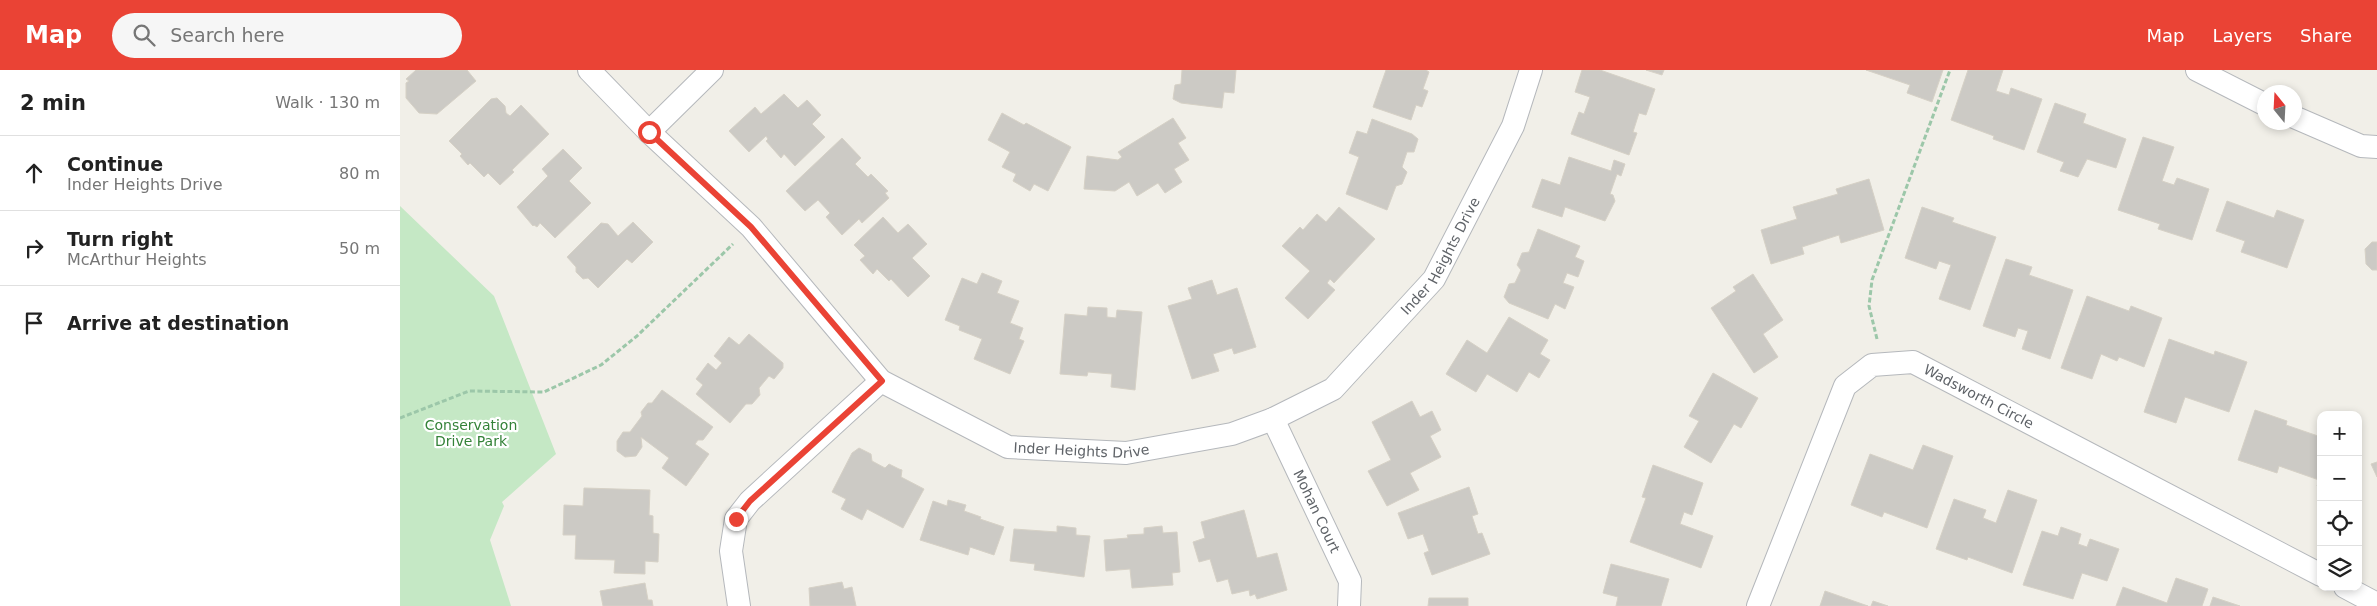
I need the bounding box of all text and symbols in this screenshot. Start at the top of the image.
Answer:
search box [112,13,462,58]
text: Map [25,21,82,49]
icon: search [130,21,158,49]
text: Search here [170,24,284,46]
text: Map [2146,25,2184,46]
text: Layers [2212,25,2272,46]
text: Share [2300,25,2352,46]
north arrow [2257,85,2302,130]
text: 2 min [20,91,86,115]
text: Walk · 130 m [275,93,380,112]
route start [638,121,661,144]
text: Continue [67,153,163,175]
icon: ahead [20,159,48,187]
text: 80 m [339,164,380,183]
text: Inder Heights Drive [67,175,223,194]
street label: Inder Heights Drive [1397,195,1483,318]
text: Turn right [67,228,173,250]
icon: right [20,234,48,262]
text: 50 m [339,239,380,258]
text: McArthur Heights [67,250,207,269]
icon: arrive [20,309,48,337]
text: Arrive at destination [67,312,289,334]
street label: Wadsworth Circle [1921,361,2036,432]
map controls [2317,411,2362,591]
button: + [2317,411,2362,456]
park label: Conservation Drive Park [425,417,517,449]
street label: Inder Heights Drive [1013,439,1151,461]
button: − [2317,456,2362,501]
street label: Mohan Court [1290,467,1344,556]
button: locate [2317,501,2362,546]
route end [725,508,748,531]
button: layers [2317,546,2362,591]

